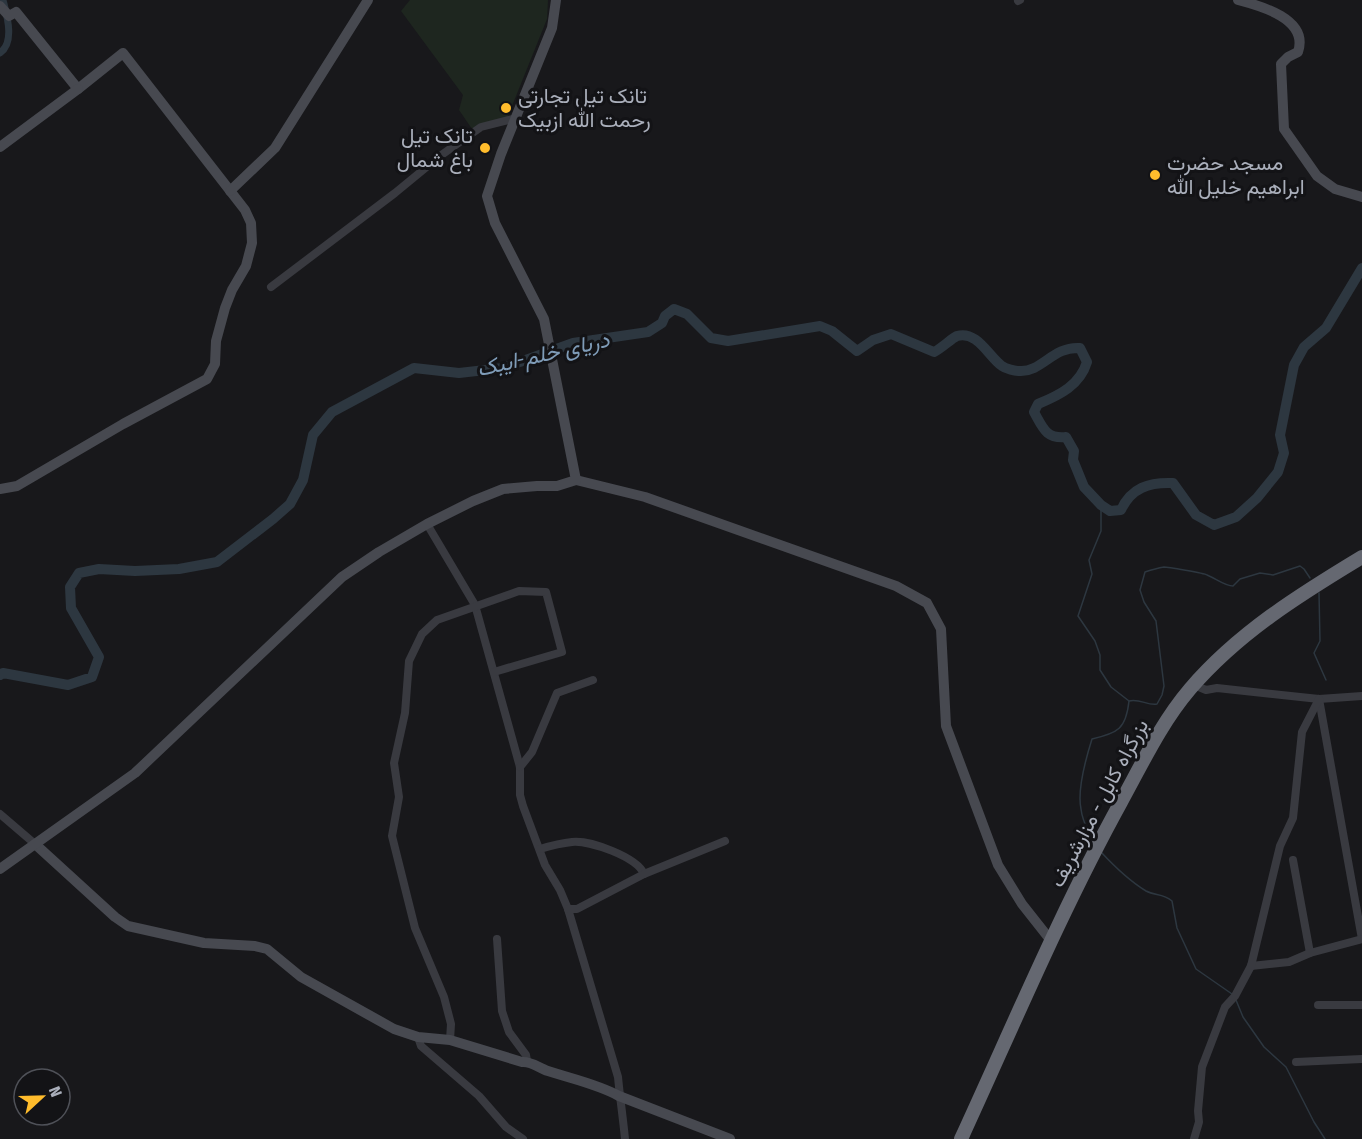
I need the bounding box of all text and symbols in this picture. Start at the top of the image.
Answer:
place label: تانک تیل تجارتی رحمت الله ازبیک [518,83,651,133]
marker: تانک تیل تجارتی رحمت الله ازبیک [499,101,513,115]
place label: تانک تیل باغ شمال [397,123,473,174]
marker: تانک تیل باغ شمال [478,141,492,155]
place label: مسجد حضرت ابراهیم خلیل الله [1167,150,1305,201]
marker: مسجد حضرت ابراهیم خلیل الله [1148,168,1162,182]
water label: دریای خلم-ایبک [474,326,613,383]
street label: بزرگراه کابل - مزارشریف [1044,715,1154,891]
north arrow [12,1067,72,1127]
text: N [45,1084,66,1100]

